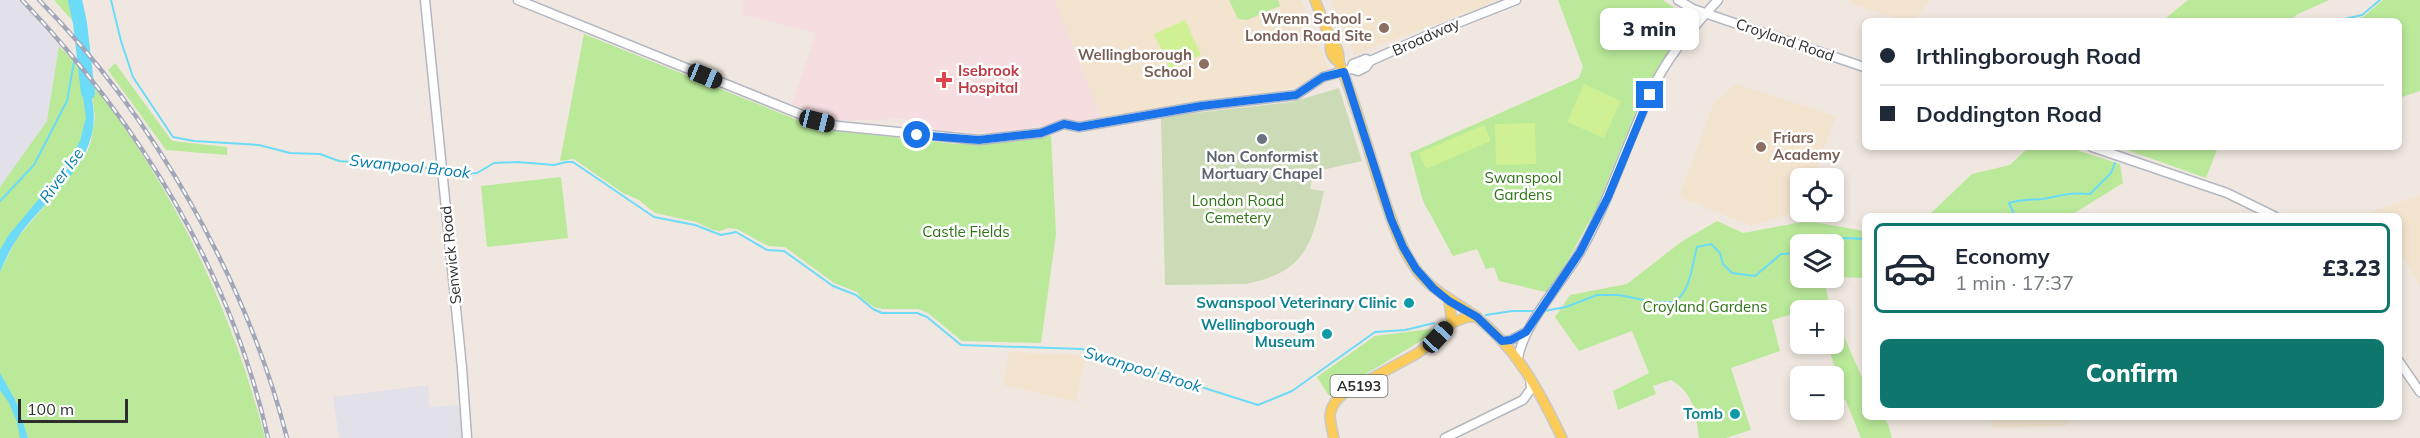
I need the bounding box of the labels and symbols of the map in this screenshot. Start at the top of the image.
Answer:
callout: 3 min [1600,8,1700,50]
place label: Wrenn School - London Road Site [1245,9,1372,45]
street label: Broadway [1389,13,1463,60]
street label: Croyland Road [1733,14,1837,65]
marker: Wrenn School - London Road Site [1377,21,1391,35]
place label: Wellingborough School [1078,45,1192,81]
marker: Wellingborough School [1197,57,1211,71]
car [685,61,725,91]
place label: Isebrook Hospital [958,61,1020,97]
marker: Isebrook Hospital [935,71,953,89]
route end [1636,81,1663,108]
car [797,108,837,134]
route start [903,121,930,148]
place label: Friars Academy [1773,128,1841,164]
marker: Non Conformist Mortuary Chapel [1255,132,1269,146]
marker: Friars Academy [1754,140,1768,154]
water label: River Ise [34,144,88,206]
place label: Non Conformist Mortuary Chapel [1202,147,1322,183]
water label: Swanpool Brook [349,150,472,182]
park label: Swanspool Gardens [1484,168,1562,204]
park label: London Road Cemetery [1192,191,1284,227]
street label: Senwick Road [436,205,465,305]
park label: Castle Fields [922,222,1010,241]
place label: Swanspool Veterinary Clinic [1196,293,1397,312]
marker: Swanspool Veterinary Clinic [1402,296,1416,310]
park label: Croyland Gardens [1642,297,1768,316]
place label: Wellingborough Museum [1201,315,1315,351]
car [1419,318,1457,356]
marker: Wellingborough Museum [1320,327,1334,341]
water label: Swanpool Brook [1082,342,1205,397]
road number: A5193 [1330,375,1388,397]
scale bar [18,396,128,424]
place label: Tomb [1683,404,1723,423]
marker: Tomb [1728,407,1742,421]

